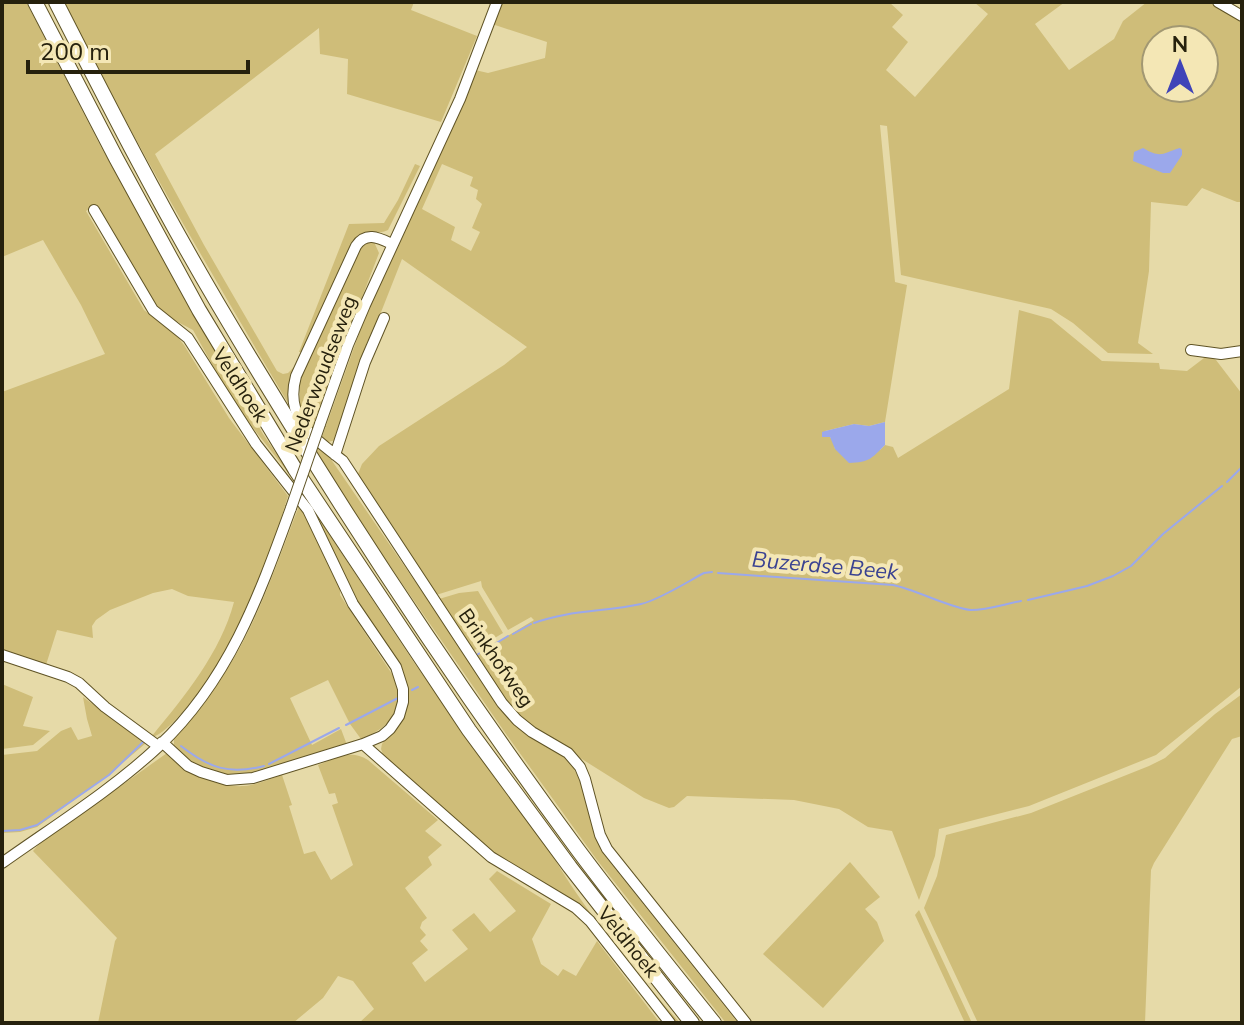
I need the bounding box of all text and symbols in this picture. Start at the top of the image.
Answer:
scale bar [28,24,248,74]
north arrow [1140,24,1220,104]
text: N [1172,30,1188,60]
text: 200 m [40,36,110,68]
street label: Nederwoudseweg [279,292,363,456]
street label: Veldhoek [205,342,275,428]
water label: Buzerdse Beek [751,545,900,587]
street label: Brinkhofweg [452,603,540,713]
street label: Veldhoek [590,900,665,984]

